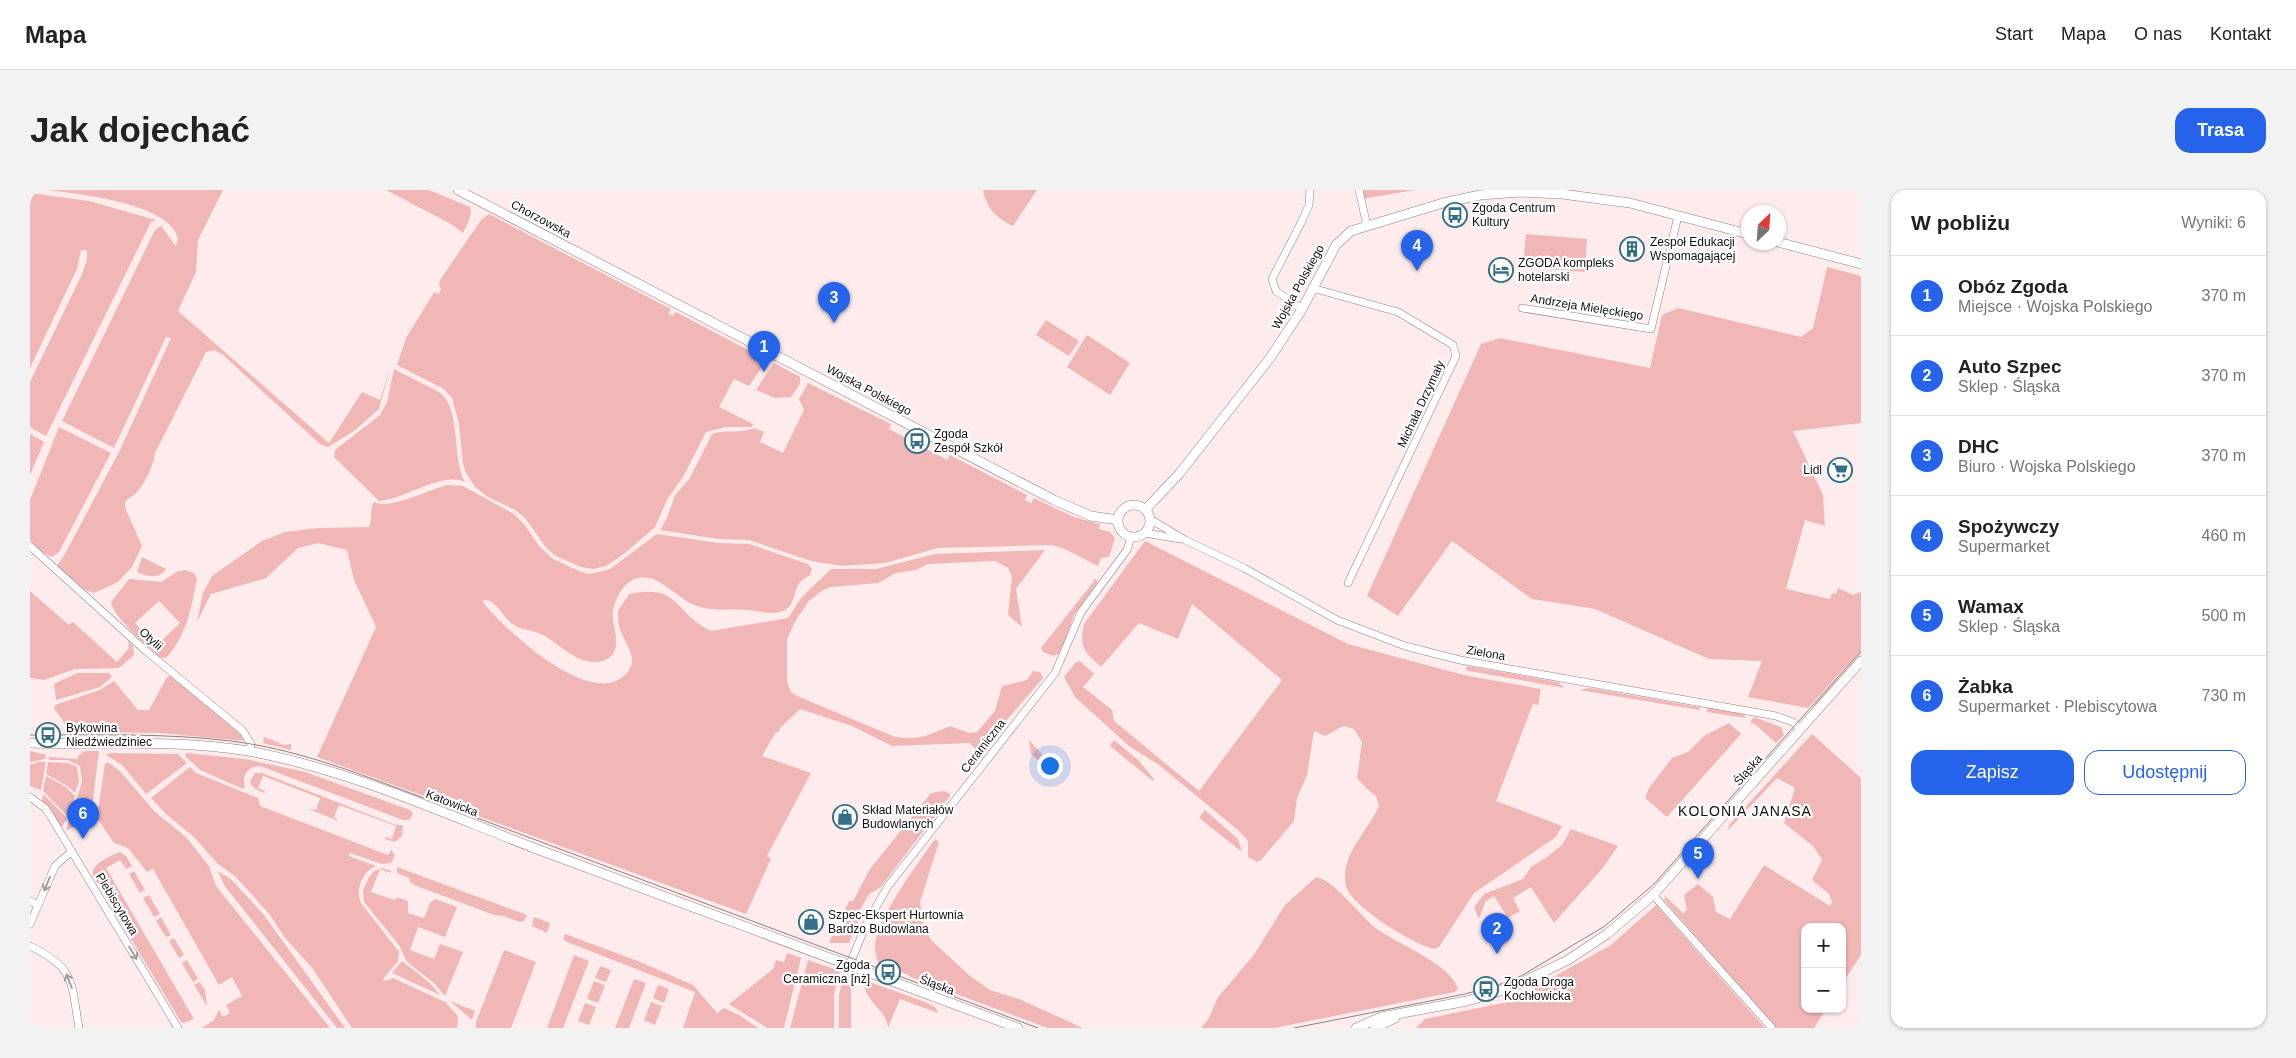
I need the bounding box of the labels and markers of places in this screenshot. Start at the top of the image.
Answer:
place label: Zgoda Centrum Kultury [1472,201,1555,229]
bus stop icon: Zgoda Centrum Kultury [1442,202,1468,228]
pin: 4 [1401,230,1433,271]
place label: Zespoł Edukacji Wspomagającej [1650,235,1735,263]
building icon: Zespoł Edukacji Wspomagającej [1619,236,1645,262]
place label: ZGODA kompleks hotelarski [1518,256,1614,284]
hotel icon: ZGODA kompleks hotelarski [1488,257,1514,283]
pin: 3 [818,282,850,323]
pin: 1 [748,331,780,372]
place label: Zgoda Zespół Szkół [934,427,1003,455]
bus stop icon: Zgoda Zespół Szkół [904,428,930,454]
supermarket icon: Lidl [1827,457,1853,483]
place label: Lidl [1803,463,1822,477]
place label: Bykowina Niedźwiedziniec [66,721,152,749]
bus stop icon: Bykowina Niedźwiedziniec [35,722,61,748]
pin: 6 [67,798,99,839]
place label: Skład Materiałów Budowlanych [862,803,954,831]
shop icon: Skład Materiałów Budowlanych [832,804,858,830]
pin: 5 [1682,838,1714,879]
place label: Szpec-Ekspert Hurtownia Bardzo Budowlana [828,908,964,936]
shop icon: Szpec-Ekspert Hurtownia Bardzo Budowlana [798,909,824,935]
pin: 2 [1481,913,1513,954]
place label: Zgoda Ceramiczna [nż] [783,958,870,986]
bus stop icon: Zgoda Ceramiczna [nż] [875,959,901,985]
place label: Zgoda Droga Kochłowicka [1504,975,1574,1003]
bus stop icon: Zgoda Droga Kochłowicka [1473,976,1499,1002]

